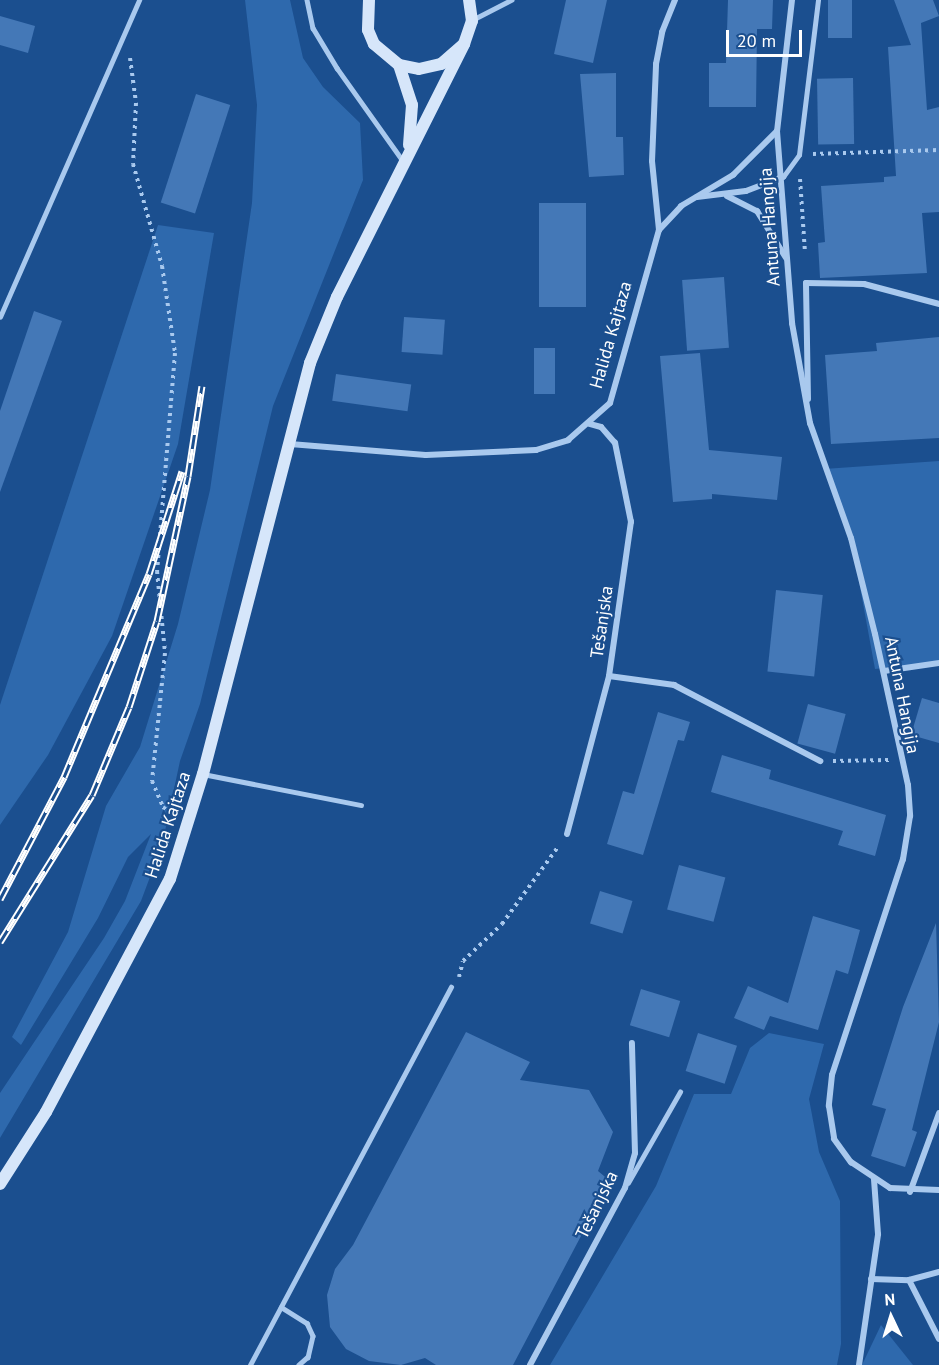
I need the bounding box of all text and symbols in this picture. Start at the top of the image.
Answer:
scale bar [729,18,806,56]
text: 20 m [737,29,776,52]
street label: Antuna Hangija [755,167,785,287]
street label: Halida Kajtaza [585,279,637,391]
street label: Tešanjska [586,584,618,660]
street label: Antuna Hangija [880,635,924,755]
street label: Halida Kajtaza [141,769,195,881]
street label: Tešanjska [571,1167,623,1243]
north arrow [861,1287,921,1347]
text: N [884,1289,896,1309]

